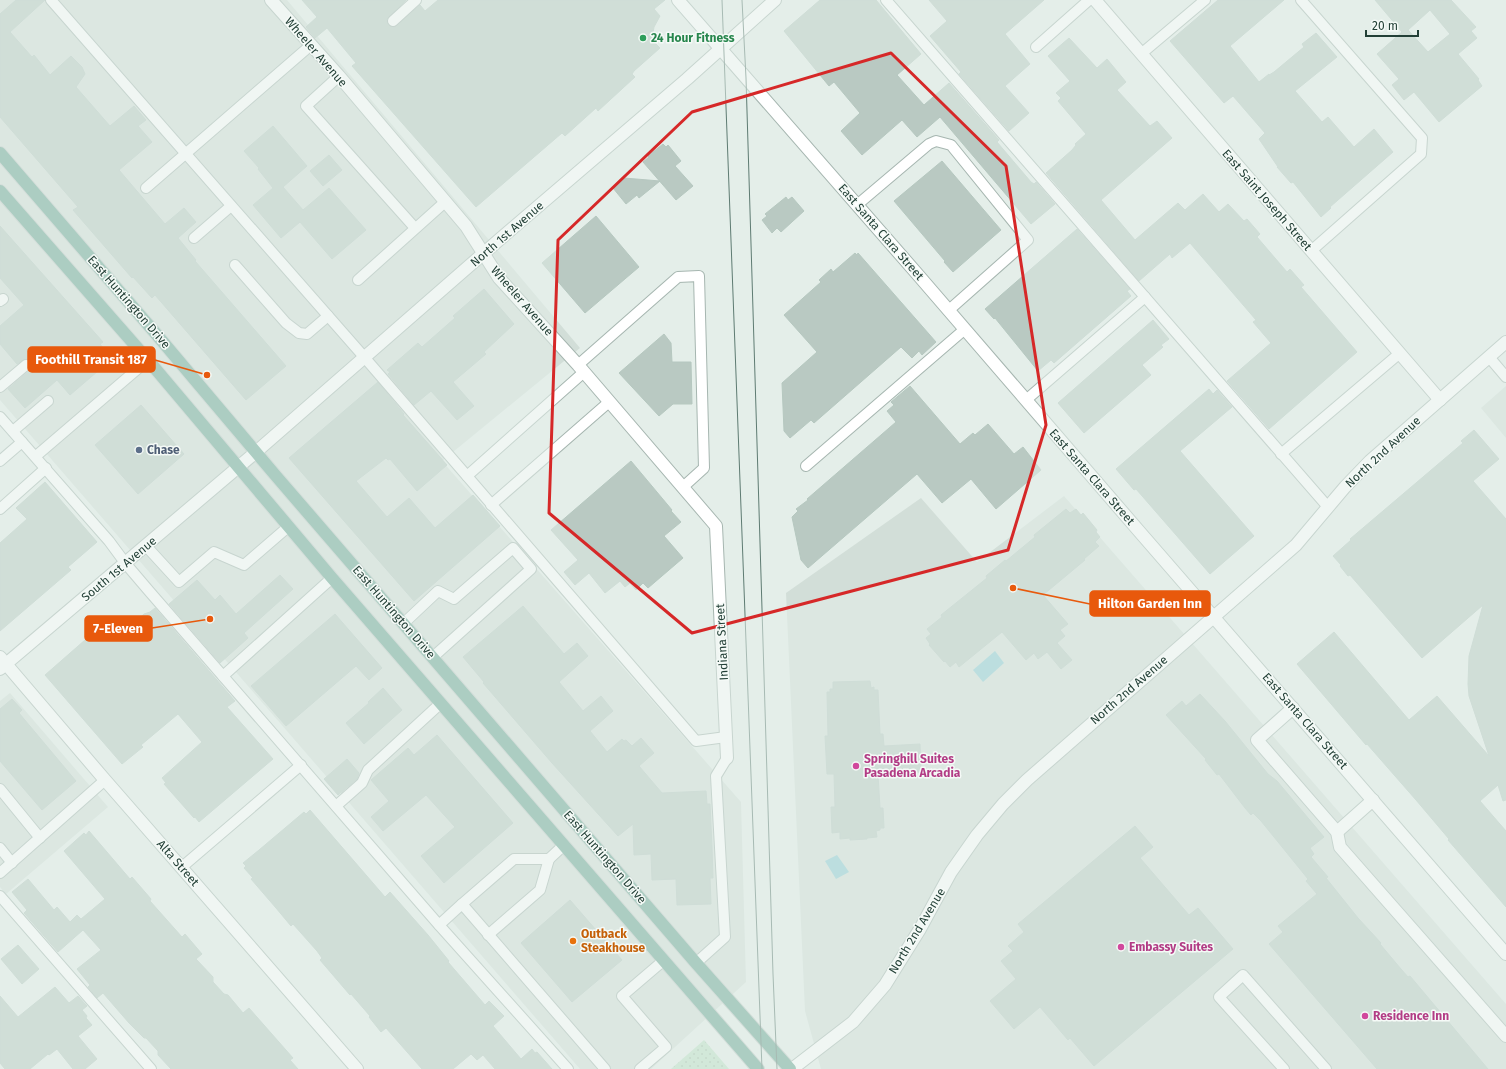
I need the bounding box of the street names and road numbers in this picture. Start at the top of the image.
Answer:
street label: Wheeler Avenue [282,14,350,90]
street label: East Saint Joseph Street [1219,147,1315,254]
street label: East Santa Clara Street [835,181,927,283]
street label: North 1st Avenue [467,198,547,270]
street label: East Huntington Drive [85,253,173,351]
street label: Wheeler Avenue [488,263,556,339]
street label: North 2nd Avenue [1343,414,1423,490]
street label: East Santa Clara Street [1046,426,1138,528]
street label: South 1st Avenue [79,534,159,604]
street label: East Huntington Drive [350,563,438,661]
street label: Indiana Street [713,603,731,681]
street label: North 2nd Avenue [1088,653,1170,727]
street label: East Santa Clara Street [1259,670,1351,772]
street label: East Huntington Drive [561,808,649,906]
street label: Alta Street [154,837,202,890]
street label: North 2nd Avenue [886,886,948,976]

